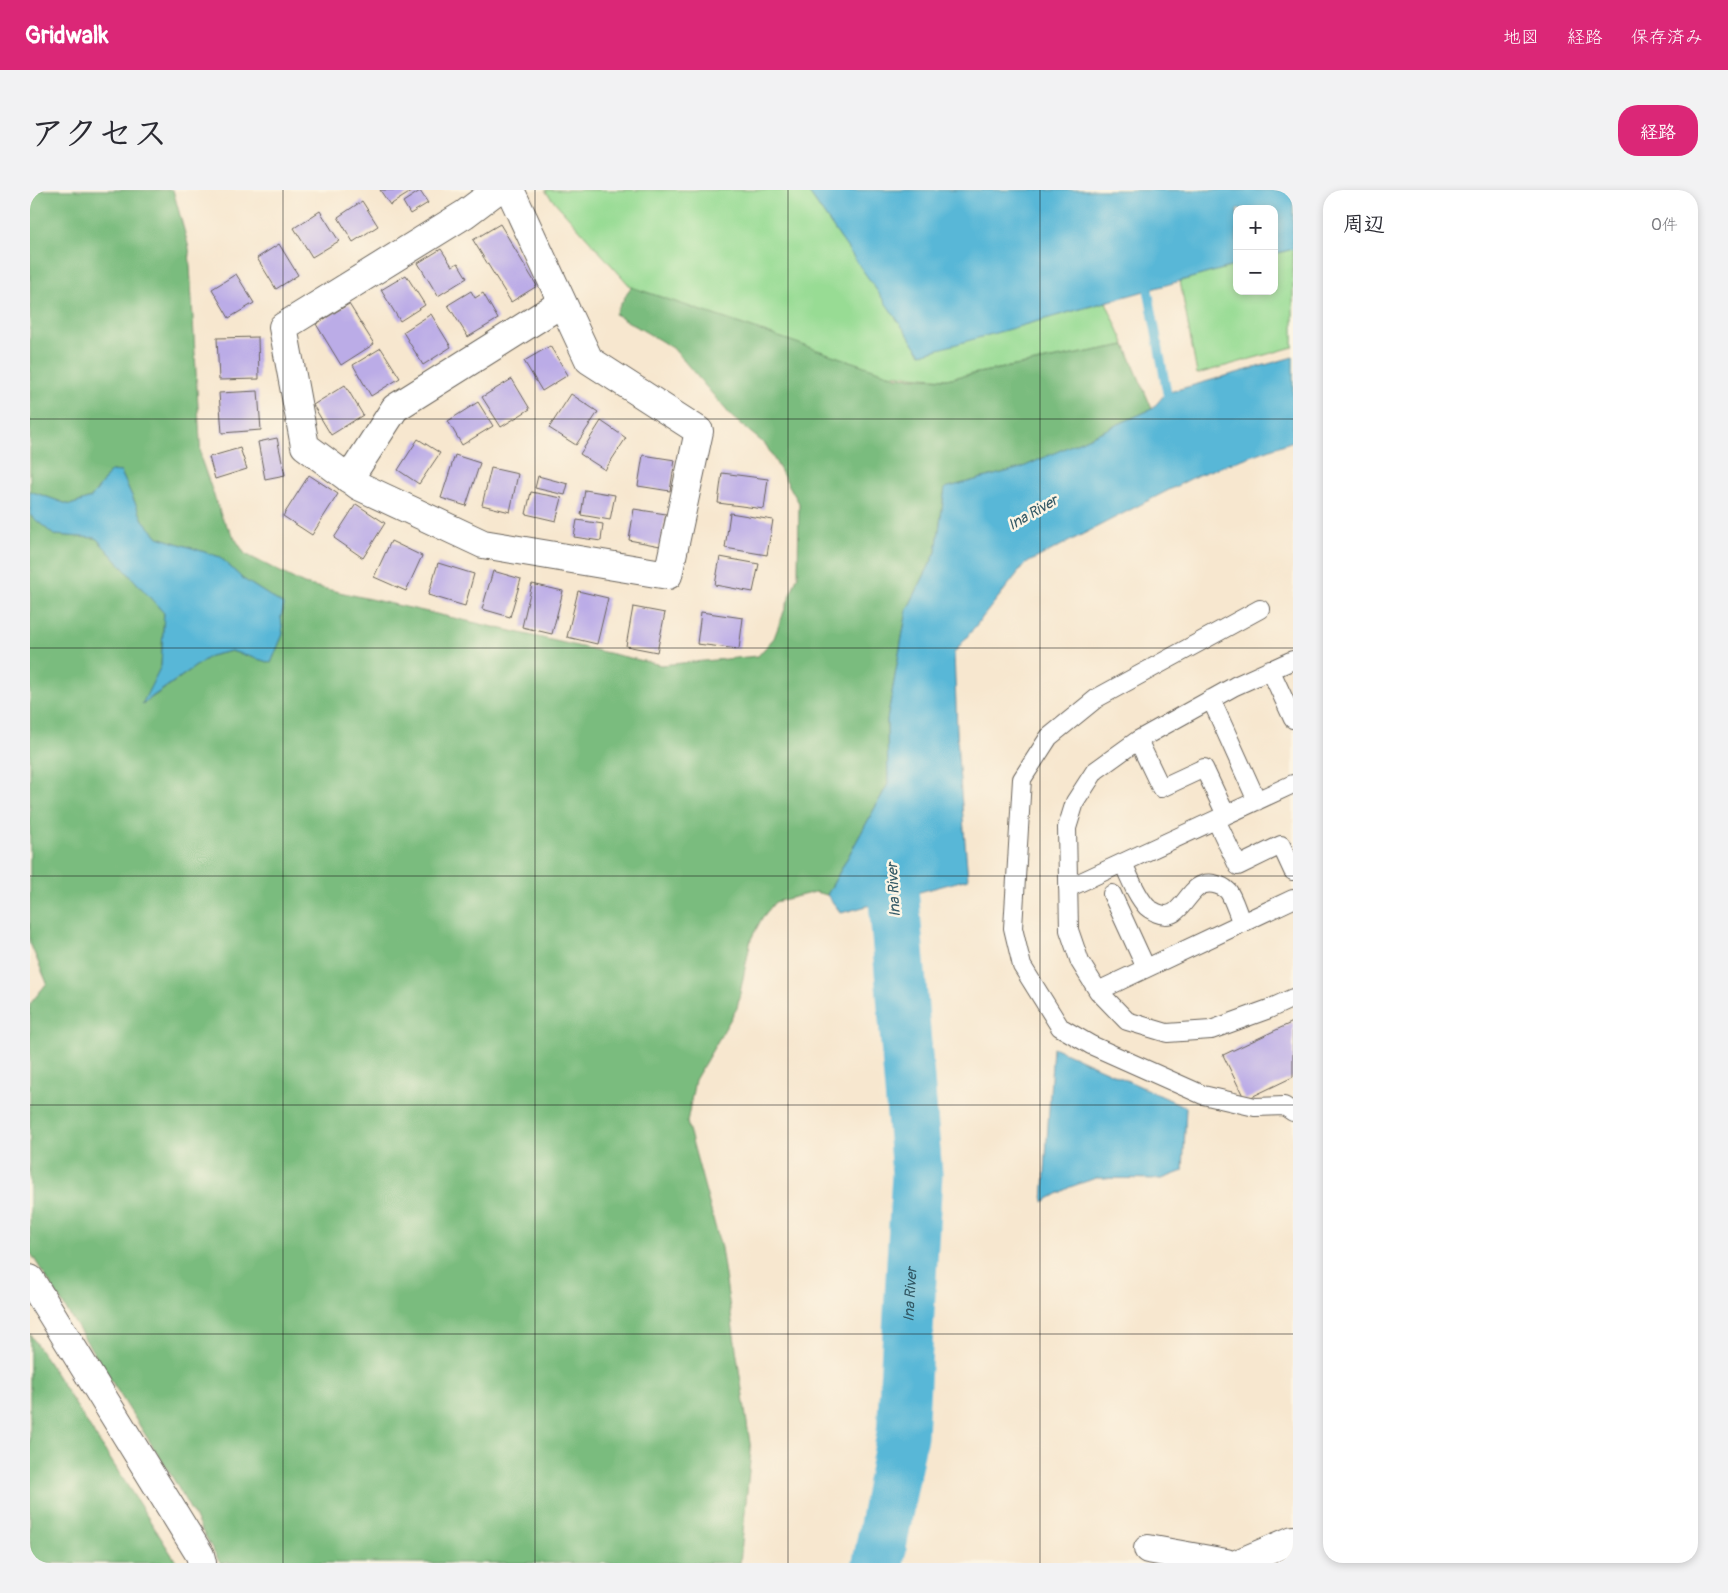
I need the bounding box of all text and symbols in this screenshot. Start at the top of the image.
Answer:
text: Gridwalk [25,21,109,50]
text: 地図 [1503,26,1539,49]
text: 経路 [1567,26,1603,49]
text: 保存済み [1631,26,1703,49]
button: 経路 [1618,105,1698,156]
text: アクセス [30,112,168,156]
map controls [1233,205,1278,295]
button: + [1233,205,1278,250]
text: 周辺 [1343,211,1385,238]
text: 0件 [1651,215,1678,235]
button: − [1233,250,1278,295]
water label: Ina River [1005,490,1063,535]
water label: Ina River [883,861,905,918]
water label: Ina River [899,1265,921,1322]

